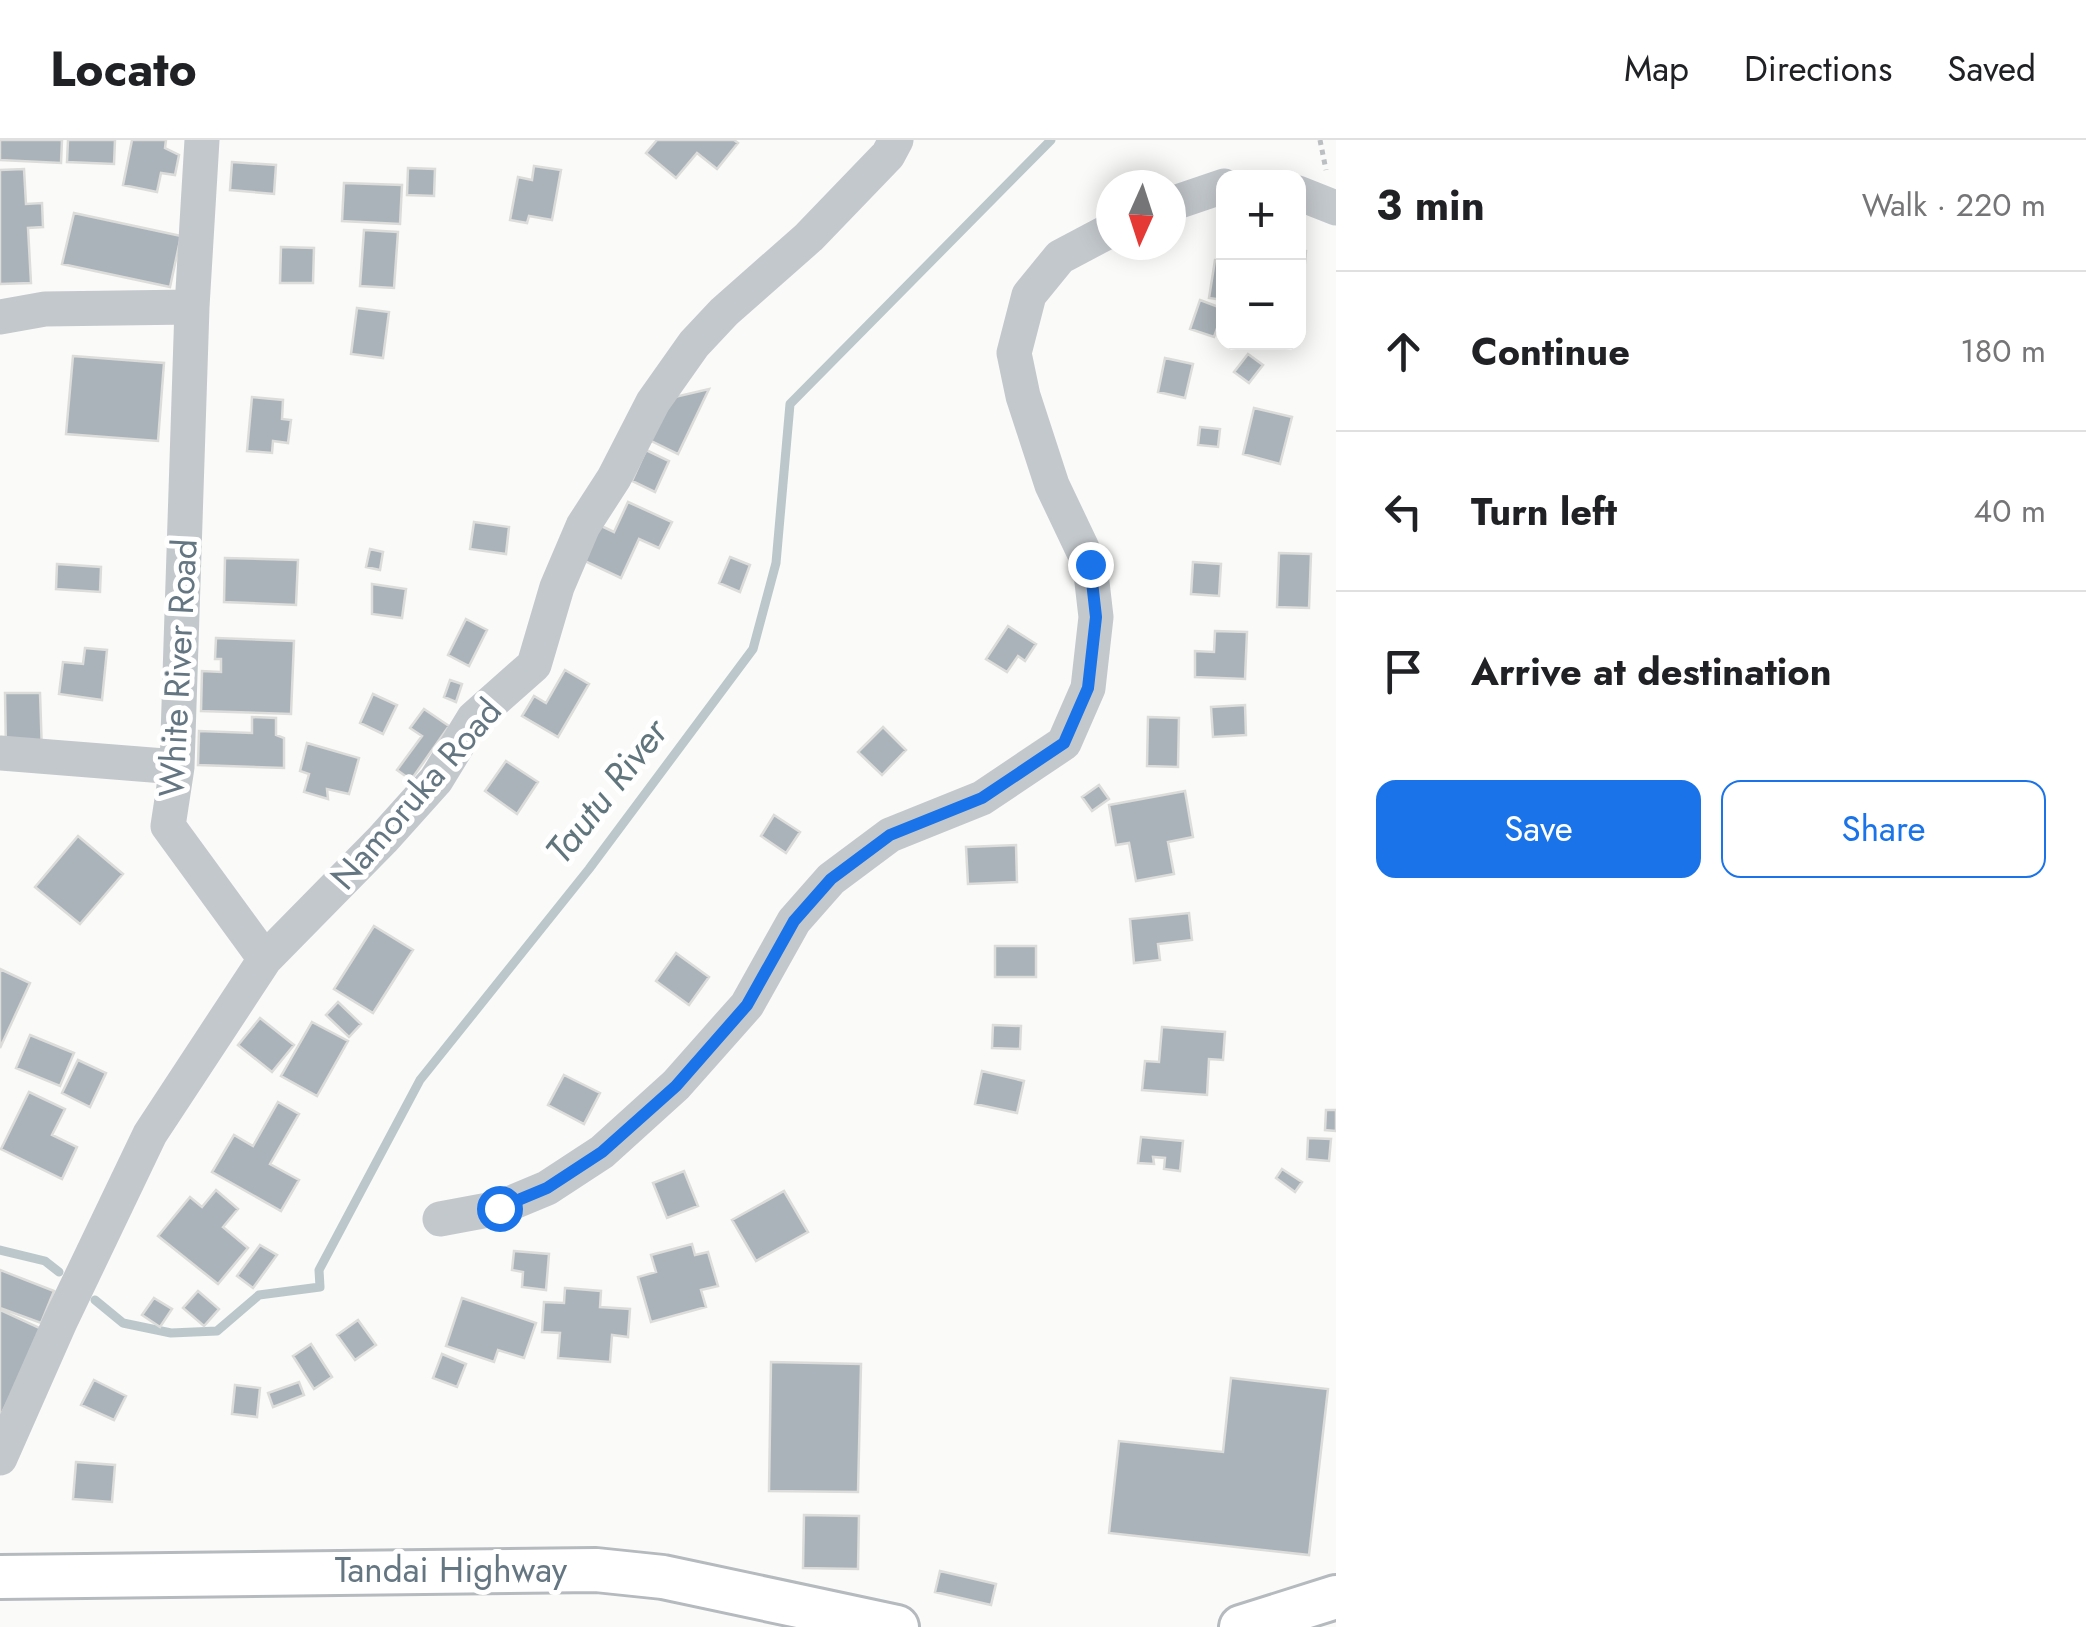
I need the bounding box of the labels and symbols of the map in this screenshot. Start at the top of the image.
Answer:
north arrow [1096,170,1186,260]
street label: White River Road [146,538,210,798]
route end [1068,542,1114,588]
street label: Namoruka Road [319,687,513,901]
water label: Tautu River [532,705,682,875]
route start [477,1186,523,1232]
street label: Tandai Highway [335,1545,568,1595]

